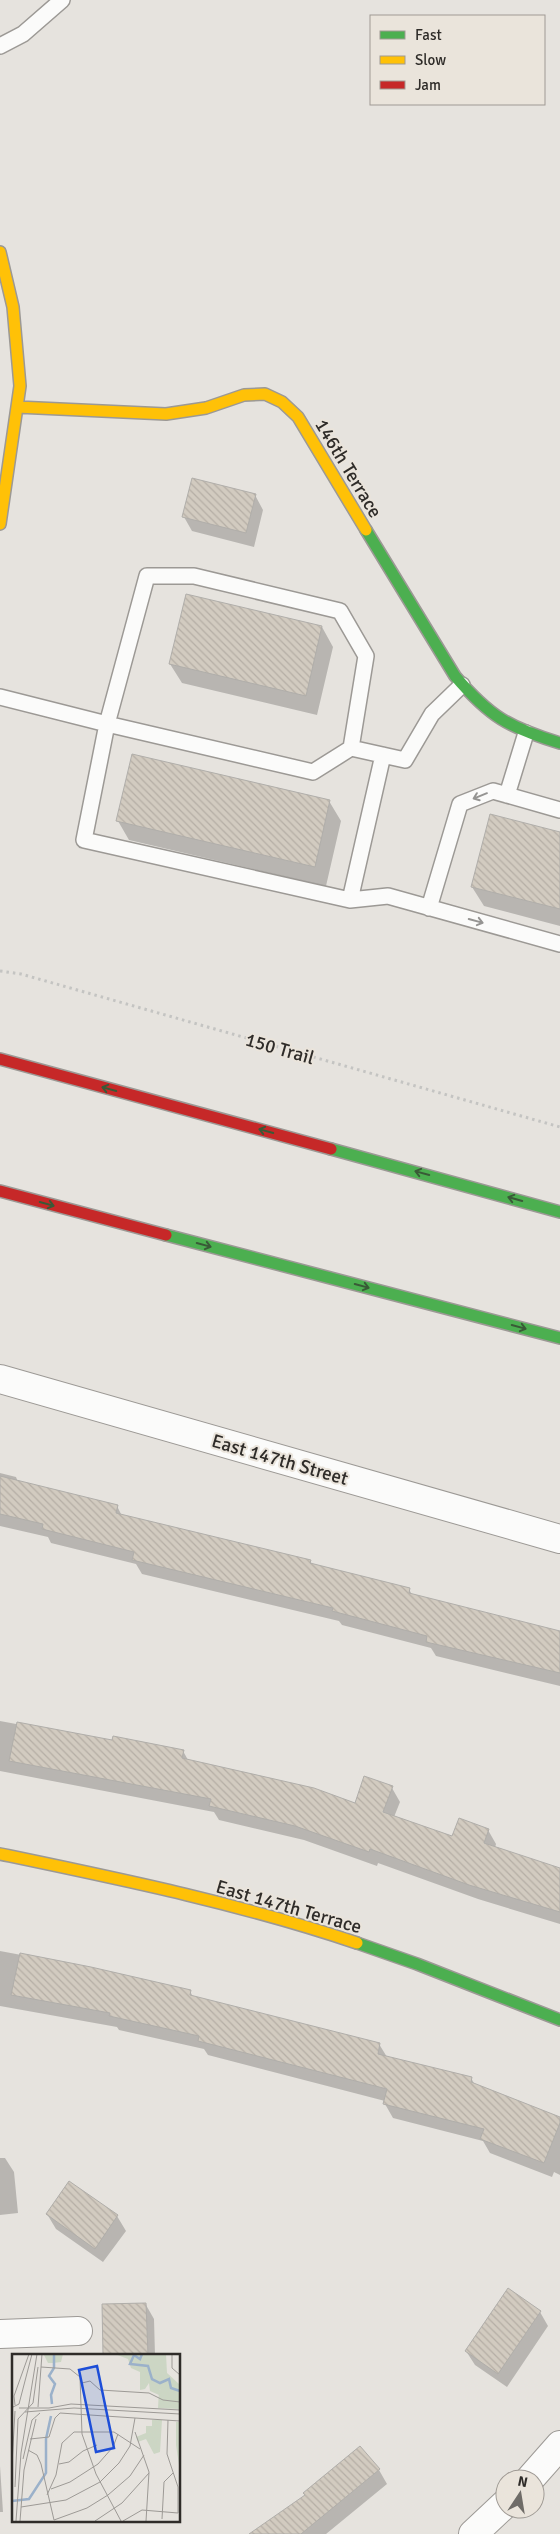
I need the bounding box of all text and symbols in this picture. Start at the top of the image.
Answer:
legend [370,15,545,105]
text: Fast [415,26,442,44]
text: Slow [415,51,446,69]
text: Jam [415,76,441,94]
street label: 146th Terrace [309,415,387,522]
one-way arrow [473,792,488,802]
one-way arrow [468,916,484,926]
street label: 150 Trail [242,1028,317,1070]
one-way arrow [101,1083,117,1093]
one-way arrow [258,1126,274,1135]
one-way arrow [415,1168,431,1178]
one-way arrow [507,1194,523,1203]
one-way arrow [39,1199,55,1209]
one-way arrow [196,1241,212,1250]
one-way arrow [353,1282,369,1291]
one-way arrow [510,1323,526,1332]
street label: East 147th Street [209,1429,351,1491]
street label: East 147th Terrace [213,1875,364,1939]
inset map [12,2354,180,2522]
north arrow [495,2469,545,2519]
text: N [516,2472,529,2491]

